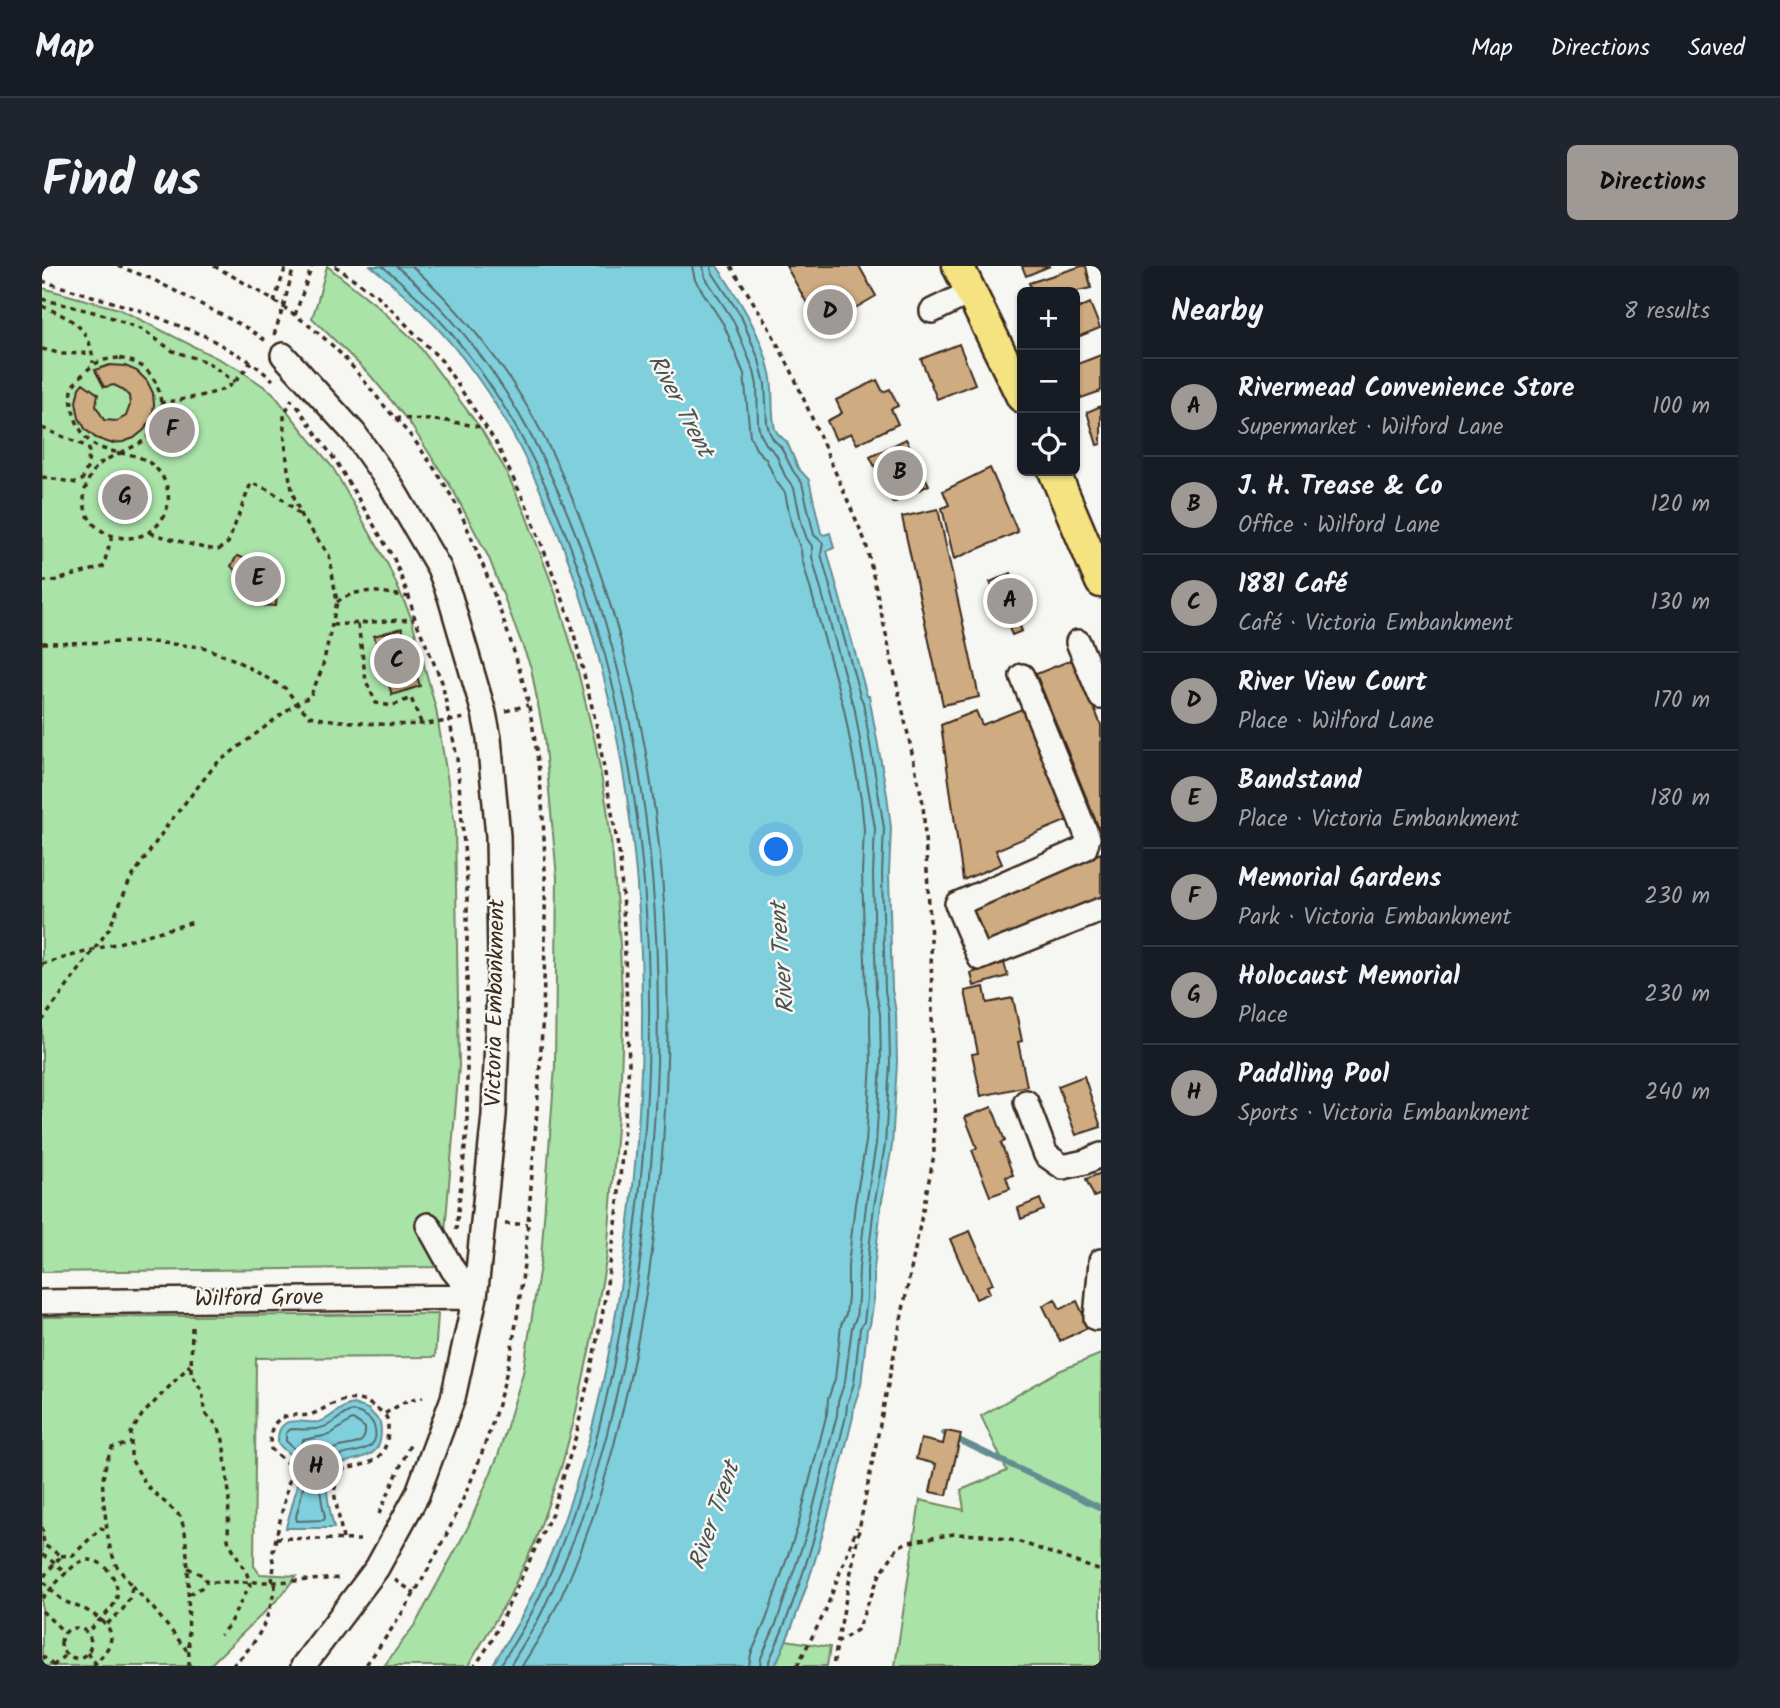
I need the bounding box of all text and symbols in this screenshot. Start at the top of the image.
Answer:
text: Map [35,22,95,75]
text: Map [1471,29,1513,68]
text: Directions [1551,29,1650,68]
text: Saved [1688,29,1745,68]
text: Find us [42,143,200,221]
button: Directions [1567,145,1738,220]
pin: D [807,286,853,338]
map controls [1017,287,1080,476]
button: + [1017,287,1080,350]
text: Nearby [1171,288,1263,336]
text: 8 results [1624,294,1710,330]
water label: River Trent [637,347,725,468]
button: − [1017,350,1080,413]
text: Rivermead Convenience Store [1238,368,1574,410]
text: A [1187,389,1201,425]
text: 100 m [1652,389,1710,425]
pin: F [149,404,195,456]
text: Supermarket · Wilford Lane [1238,410,1503,446]
button: locate [1017,413,1080,476]
pin: B [877,447,923,499]
text: J. H. Trease & Co [1238,466,1443,508]
pin: G [102,471,148,523]
text: B [1187,487,1201,523]
text: 120 m [1650,487,1710,523]
text: Office · Wilford Lane [1238,508,1440,544]
pin: E [235,553,281,605]
text: 1881 Café [1238,564,1347,606]
pin: A [987,575,1033,627]
text: C [1187,585,1201,621]
text: 130 m [1651,585,1710,621]
text: Café · Victoria Embankment [1238,606,1513,642]
pin: C [374,635,420,687]
text: River View Court [1238,662,1427,704]
text: D [1186,683,1202,719]
text: 170 m [1653,683,1710,719]
text: Place · Wilford Lane [1238,704,1434,740]
text: Bandstand [1238,760,1361,802]
text: E [1188,781,1200,817]
text: 180 m [1650,781,1710,817]
text: Place · Victoria Embankment [1238,802,1519,838]
your location [759,832,793,866]
text: Memorial Gardens [1238,858,1441,900]
text: F [1188,879,1200,915]
text: 230 m [1644,879,1710,915]
water label: River Trent [759,897,806,1015]
street label: Victoria Embankment [476,898,516,1107]
text: Park · Victoria Embankment [1238,900,1511,936]
text: Holocaust Memorial [1238,956,1460,998]
text: G [1187,977,1201,1013]
text: 230 m [1644,977,1710,1013]
text: Place [1238,998,1288,1034]
text: Paddling Pool [1238,1054,1389,1096]
text: H [1187,1075,1201,1111]
text: 240 m [1645,1075,1710,1111]
text: Sports · Victoria Embankment [1238,1096,1530,1132]
street label: Wilford Grove [194,1280,324,1318]
pin: H [293,1441,339,1493]
water label: River Trent [678,1453,753,1575]

